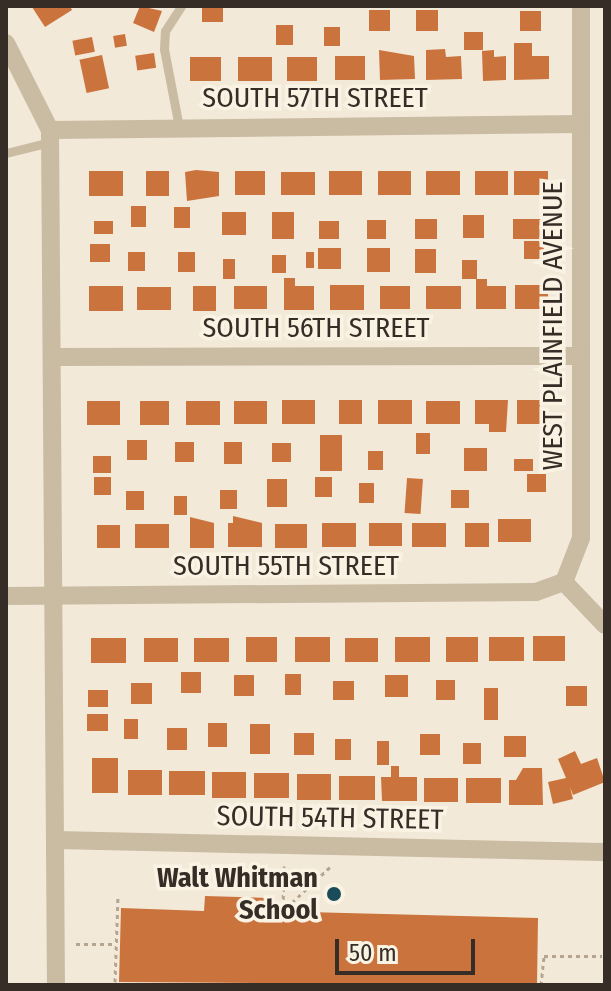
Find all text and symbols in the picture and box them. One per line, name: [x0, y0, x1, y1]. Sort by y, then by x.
street label: SOUTH 57TH STREET: [202, 81, 428, 115]
street label: WEST PLAINFIELD AVENUE: [536, 181, 570, 471]
street label: SOUTH 56TH STREET: [202, 311, 430, 345]
street label: SOUTH 55TH STREET: [173, 549, 399, 583]
street label: SOUTH 54TH STREET: [216, 799, 444, 837]
place label: Walt Whitman School: [157, 861, 318, 927]
marker: Walt Whitman School: [325, 885, 343, 903]
scale bar: [339, 923, 479, 973]
text: 50 m: [349, 939, 397, 967]

